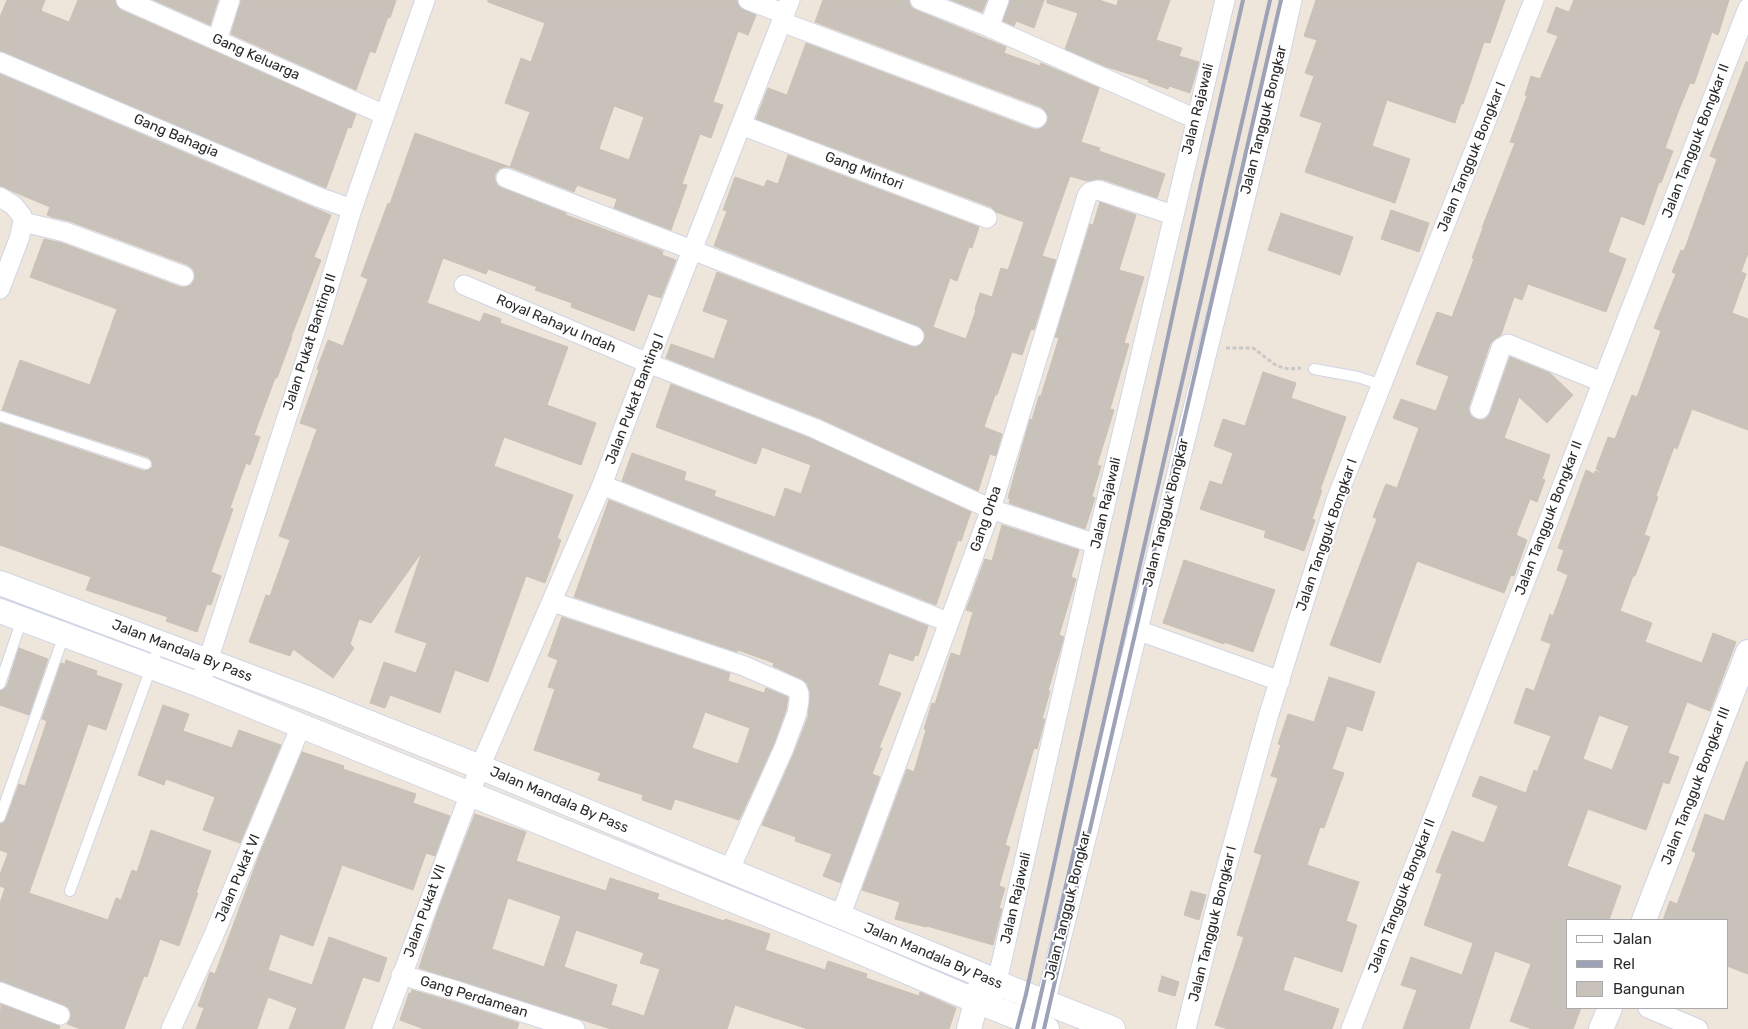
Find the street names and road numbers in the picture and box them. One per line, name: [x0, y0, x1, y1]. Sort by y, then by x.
street label: Gang Keluarga: [210, 30, 302, 84]
street label: Jalan Tangguk Bongkar: [1237, 44, 1291, 196]
street label: Jalan Rajawali: [1179, 62, 1217, 156]
street label: Jalan Tangguk Bongkar II: [1659, 62, 1733, 220]
street label: Jalan Tangguk Bongkar I: [1434, 80, 1510, 234]
street label: Gang Bahagia: [131, 111, 221, 161]
street label: Gang Mintori: [822, 148, 906, 194]
street label: Jalan Pukat Banting II: [280, 271, 340, 413]
street label: Royal Rahayu Indah: [494, 291, 618, 357]
street label: Jalan Pukat Banting I: [602, 331, 668, 467]
street label: Jalan Tangguk Bongkar: [1139, 437, 1193, 589]
street label: Jalan Tangguk Bongkar II: [1512, 439, 1586, 597]
street label: Jalan Rajawali: [1087, 456, 1125, 550]
street label: Jalan Tangguk Bongkar I: [1293, 457, 1361, 613]
street label: Gang Orba: [967, 484, 1005, 554]
street label: Jalan Mandala By Pass: [109, 616, 255, 686]
street label: Jalan Tangguk Bongkar III: [1658, 705, 1734, 867]
street label: Jalan Mandala By Pass: [487, 763, 631, 837]
street label: Jalan Tangguk Bongkar II: [1365, 817, 1439, 975]
street label: Jalan Tangguk Bongkar: [1041, 830, 1095, 982]
street label: Jalan Pukat VI: [212, 832, 264, 924]
street label: Jalan Tangguk Bongkar I: [1185, 844, 1241, 1004]
street label: Jalan Rajawali: [997, 851, 1035, 945]
street label: Jalan Pukat VII: [400, 862, 450, 960]
street label: Jalan Mandala By Pass: [861, 919, 1005, 993]
street label: Gang Perdamean: [418, 973, 530, 1021]

